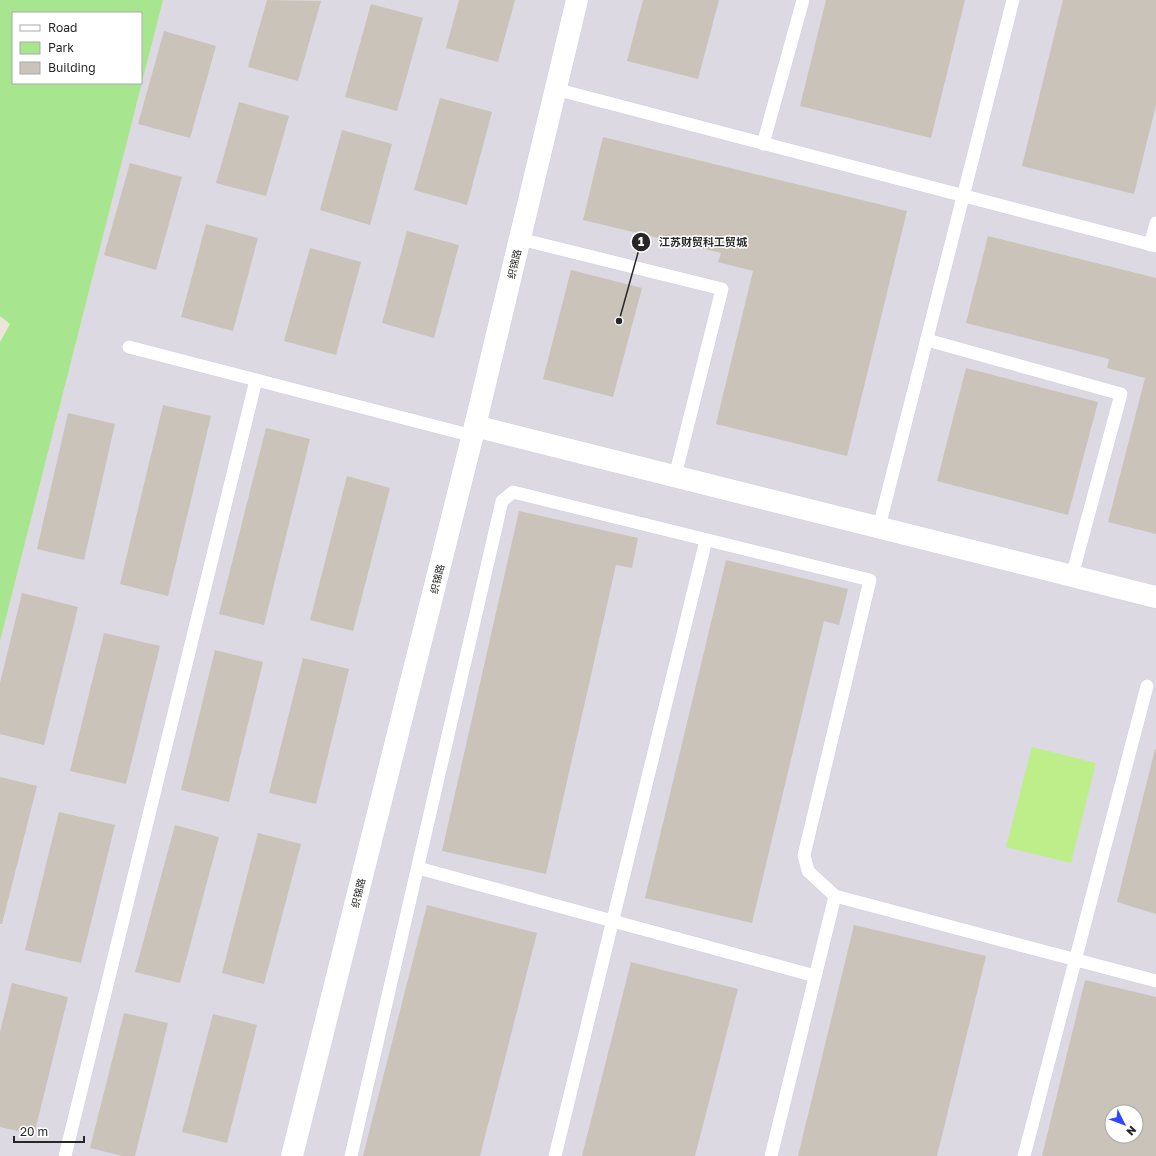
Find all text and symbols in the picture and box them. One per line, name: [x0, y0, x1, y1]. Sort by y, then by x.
legend: [12, 12, 142, 84]
text: Road: [48, 20, 77, 35]
text: Park: [48, 40, 74, 55]
text: Building: [48, 60, 96, 75]
callout: 江苏财贸科工贸城: [631, 230, 755, 253]
text: 1: [638, 234, 644, 249]
text: 江苏财贸科工贸城: [659, 235, 748, 248]
street label: 织锦路: [505, 248, 523, 280]
street label: 织锦路: [428, 563, 446, 595]
street label: 织锦路: [349, 877, 367, 909]
north arrow: [1104, 1104, 1144, 1144]
scale bar: [14, 1118, 84, 1144]
text: 20 m: [20, 1124, 48, 1139]
text: N: [1124, 1124, 1139, 1138]

